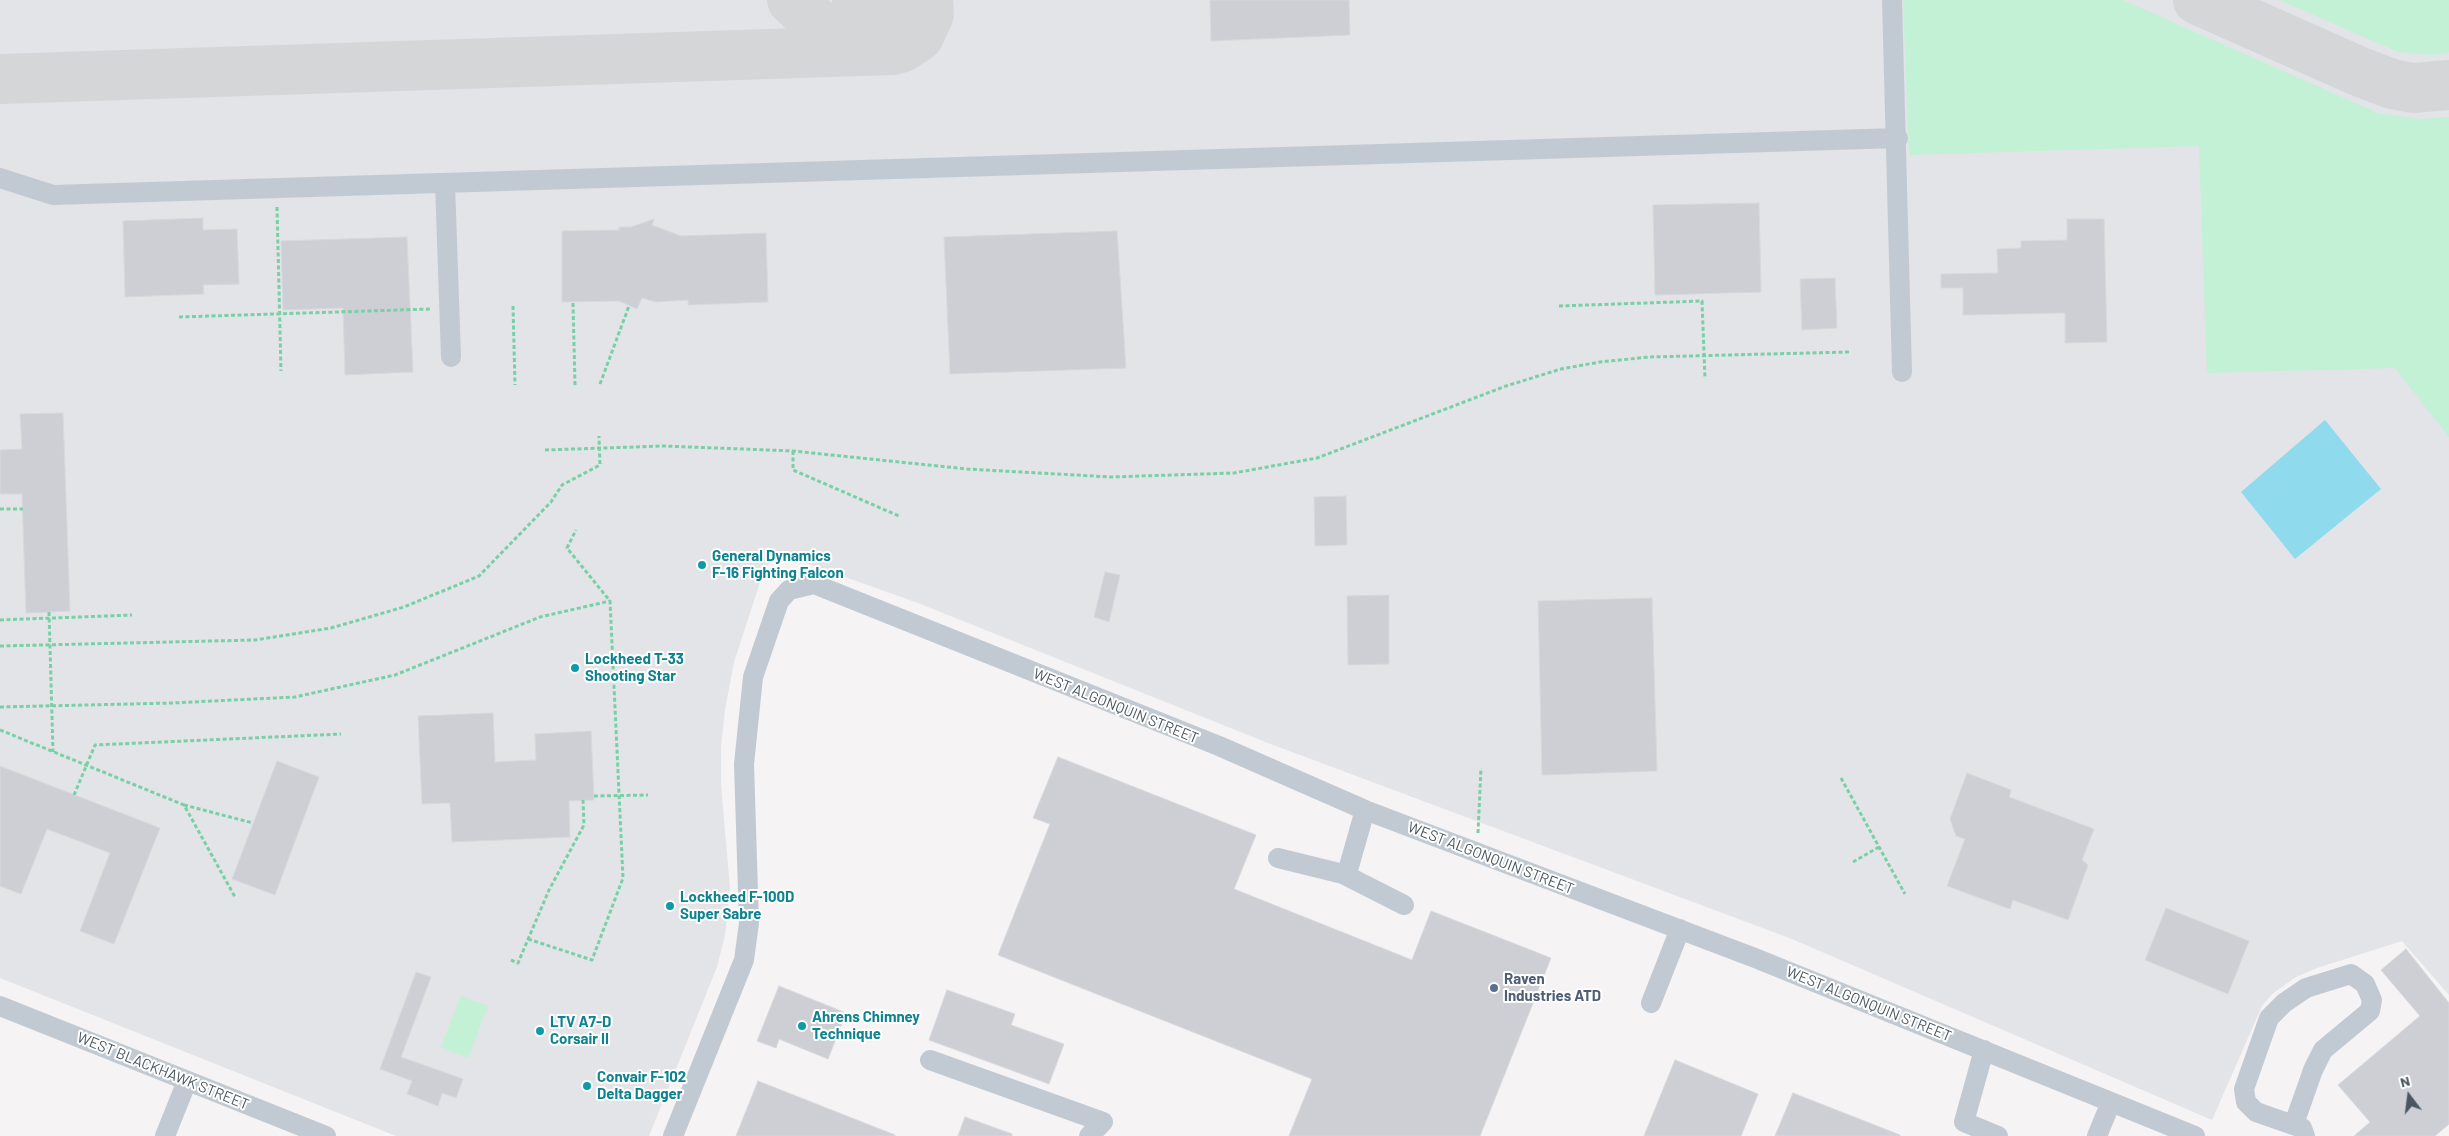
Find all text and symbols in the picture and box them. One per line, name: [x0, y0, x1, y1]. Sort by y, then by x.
place label: General Dynamics F-16 Fighting Falcon: [712, 547, 844, 582]
marker: General Dynamics F-16 Fighting Falcon: [696, 559, 708, 571]
place label: Lockheed T-33 Shooting Star: [585, 650, 684, 685]
marker: Lockheed T-33 Shooting Star: [569, 662, 581, 674]
street label: WEST ALGONQUIN STREET: [1031, 665, 1201, 747]
street label: WEST ALGONQUIN STREET: [1405, 818, 1577, 898]
place label: Lockheed F-100D Super Sabre: [680, 888, 794, 923]
marker: Lockheed F-100D Super Sabre: [664, 900, 676, 912]
street label: WEST ALGONQUIN STREET: [1784, 963, 1954, 1045]
place label: Raven Industries ATD: [1504, 970, 1601, 1005]
marker: Raven Industries ATD: [1488, 982, 1500, 994]
place label: Ahrens Chimney Technique: [812, 1008, 920, 1043]
place label: LTV A7-D Corsair II: [550, 1013, 611, 1048]
marker: Ahrens Chimney Technique: [796, 1020, 808, 1032]
marker: LTV A7-D Corsair II: [534, 1025, 546, 1037]
street label: WEST BLACKHAWK STREET: [74, 1028, 252, 1114]
place label: Convair F-102 Delta Dagger: [597, 1068, 686, 1103]
north arrow: [2384, 1071, 2434, 1121]
text: N: [2398, 1072, 2412, 1090]
marker: Convair F-102 Delta Dagger: [581, 1080, 593, 1092]

